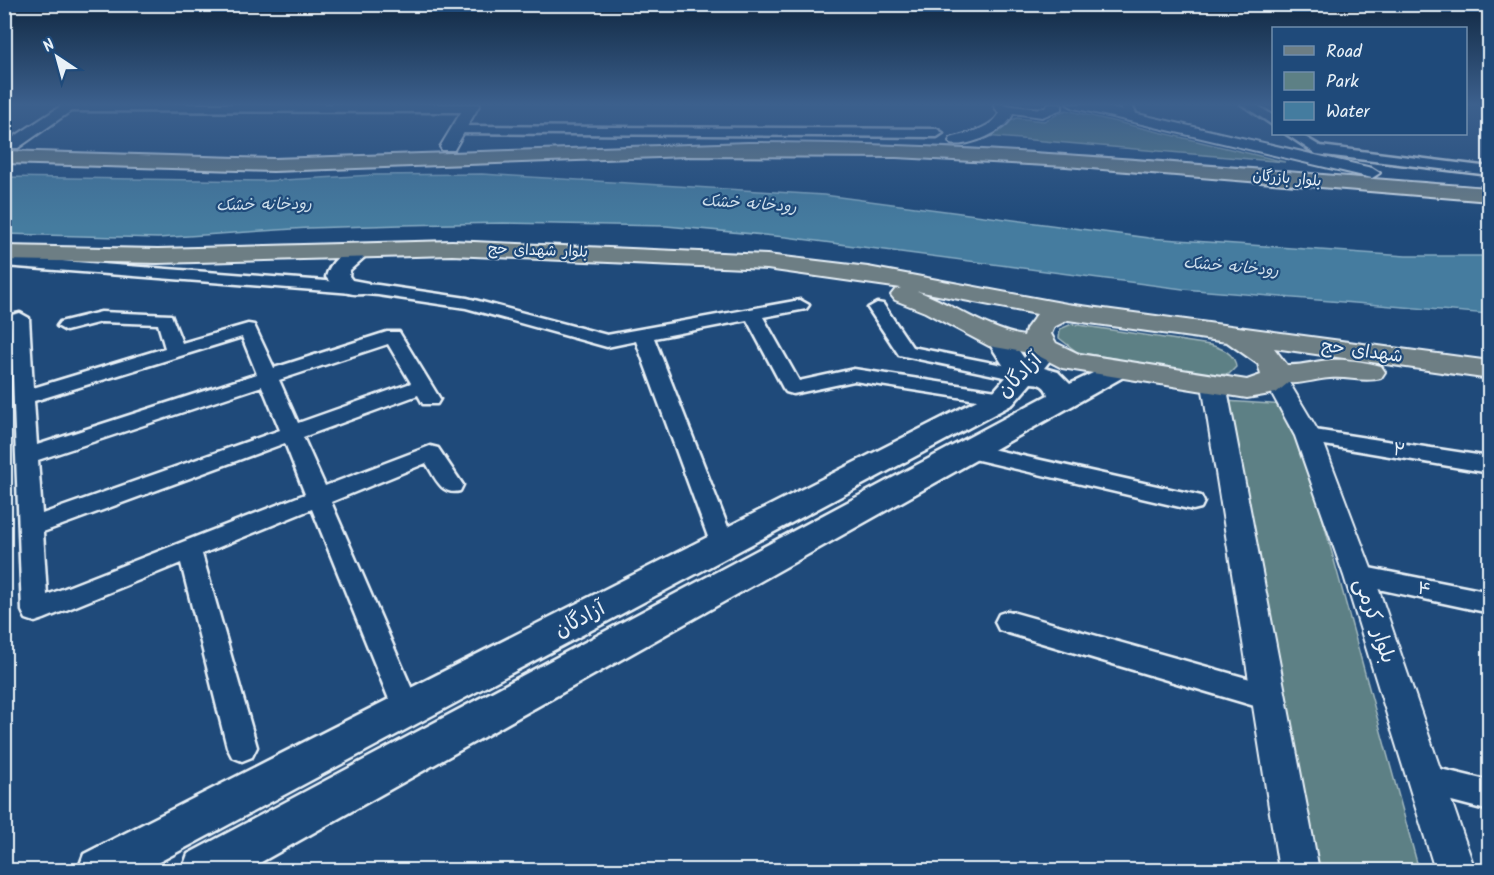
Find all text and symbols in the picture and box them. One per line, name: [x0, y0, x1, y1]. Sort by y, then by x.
north arrow: [27, 27, 87, 87]
legend: [1272, 27, 1467, 135]
text: N: [38, 33, 61, 59]
text: Road: [1326, 38, 1363, 67]
text: Park: [1326, 68, 1359, 97]
text: Water: [1326, 98, 1371, 127]
street label: بلوار بازرگان: [1251, 164, 1323, 194]
water label: رودخانه خشک: [700, 188, 798, 220]
water label: رودخانه خشک: [216, 192, 312, 218]
street label: بلوار شهدای حج: [488, 237, 588, 265]
water label: رودخانه خشک: [1182, 250, 1280, 284]
street label: شهدای حج: [1319, 332, 1405, 372]
street label: آزادگان: [989, 345, 1051, 407]
street label: ۲: [1391, 436, 1407, 466]
street label: بلوار کرمی: [1344, 574, 1404, 668]
street label: ۴: [1414, 574, 1434, 606]
street label: آزادگان: [549, 592, 612, 647]

